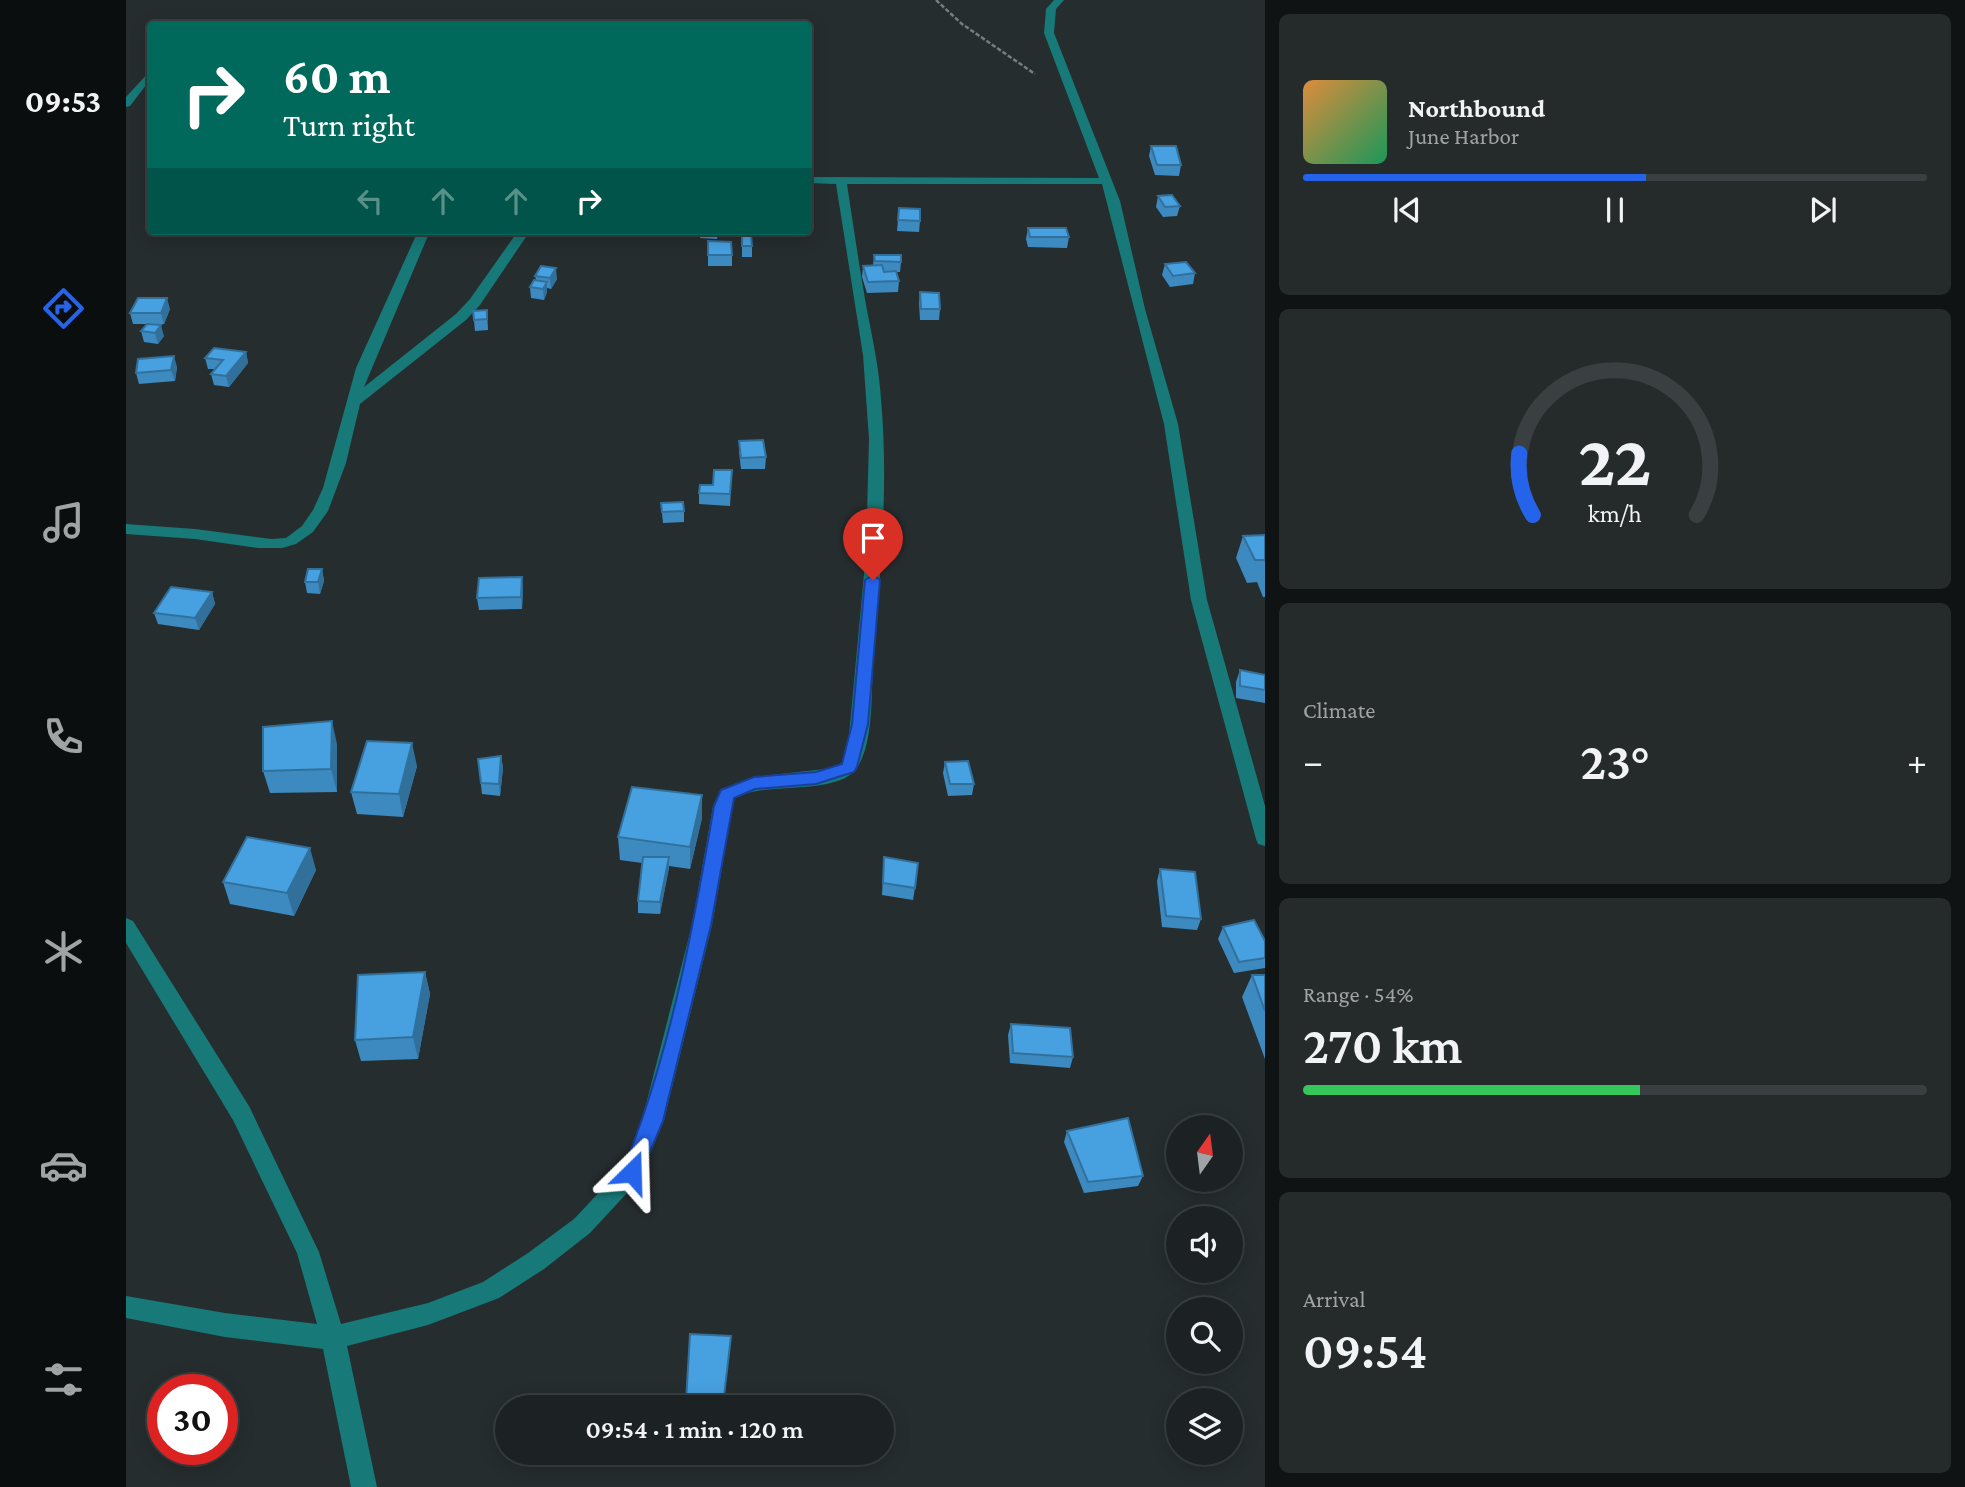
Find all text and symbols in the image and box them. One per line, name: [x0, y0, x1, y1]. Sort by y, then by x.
icon: right: [168, 49, 259, 140]
text: 60 m: [283, 49, 390, 104]
text: 09:53: [25, 83, 101, 119]
text: Northbound: [1408, 94, 1545, 123]
text: Turn right: [283, 107, 415, 143]
text: June Harbor: [1408, 123, 1519, 149]
icon: left: [351, 182, 389, 220]
icon: ahead: [424, 182, 462, 220]
icon: ahead: [497, 182, 535, 220]
icon: right: [570, 182, 608, 220]
icon: previous: [1388, 191, 1426, 229]
icon: pause: [1596, 191, 1634, 229]
icon: next: [1804, 191, 1842, 229]
icon: directions: [39, 284, 88, 333]
text: 22: [1578, 420, 1652, 501]
icon: music: [39, 498, 88, 547]
text: km/h: [1588, 500, 1642, 527]
pin: [843, 508, 903, 580]
icon: arrive: [854, 519, 892, 557]
text: Climate: [1303, 697, 1375, 723]
icon: phone: [39, 712, 88, 761]
text: 23°: [1580, 732, 1650, 790]
text: −: [1303, 740, 1323, 782]
text: +: [1907, 740, 1927, 782]
icon: climate: [39, 927, 88, 976]
text: Range · 54%: [1303, 981, 1413, 1007]
text: 270 km: [1303, 1016, 1463, 1074]
north arrow: [1166, 1115, 1242, 1192]
map controls: [1166, 1115, 1243, 1465]
position arrow: [595, 1135, 669, 1209]
icon: car: [39, 1141, 88, 1190]
button: sound: [1166, 1206, 1243, 1283]
text: Arrival: [1303, 1286, 1366, 1312]
button: search: [1166, 1297, 1243, 1374]
text: 09:54: [1303, 1321, 1427, 1379]
icon: filters: [39, 1355, 88, 1404]
speed limit sign: 30: [147, 1374, 238, 1465]
button: layers: [1166, 1388, 1243, 1465]
text: 09:54 · 1 min · 120 m: [585, 1415, 804, 1444]

